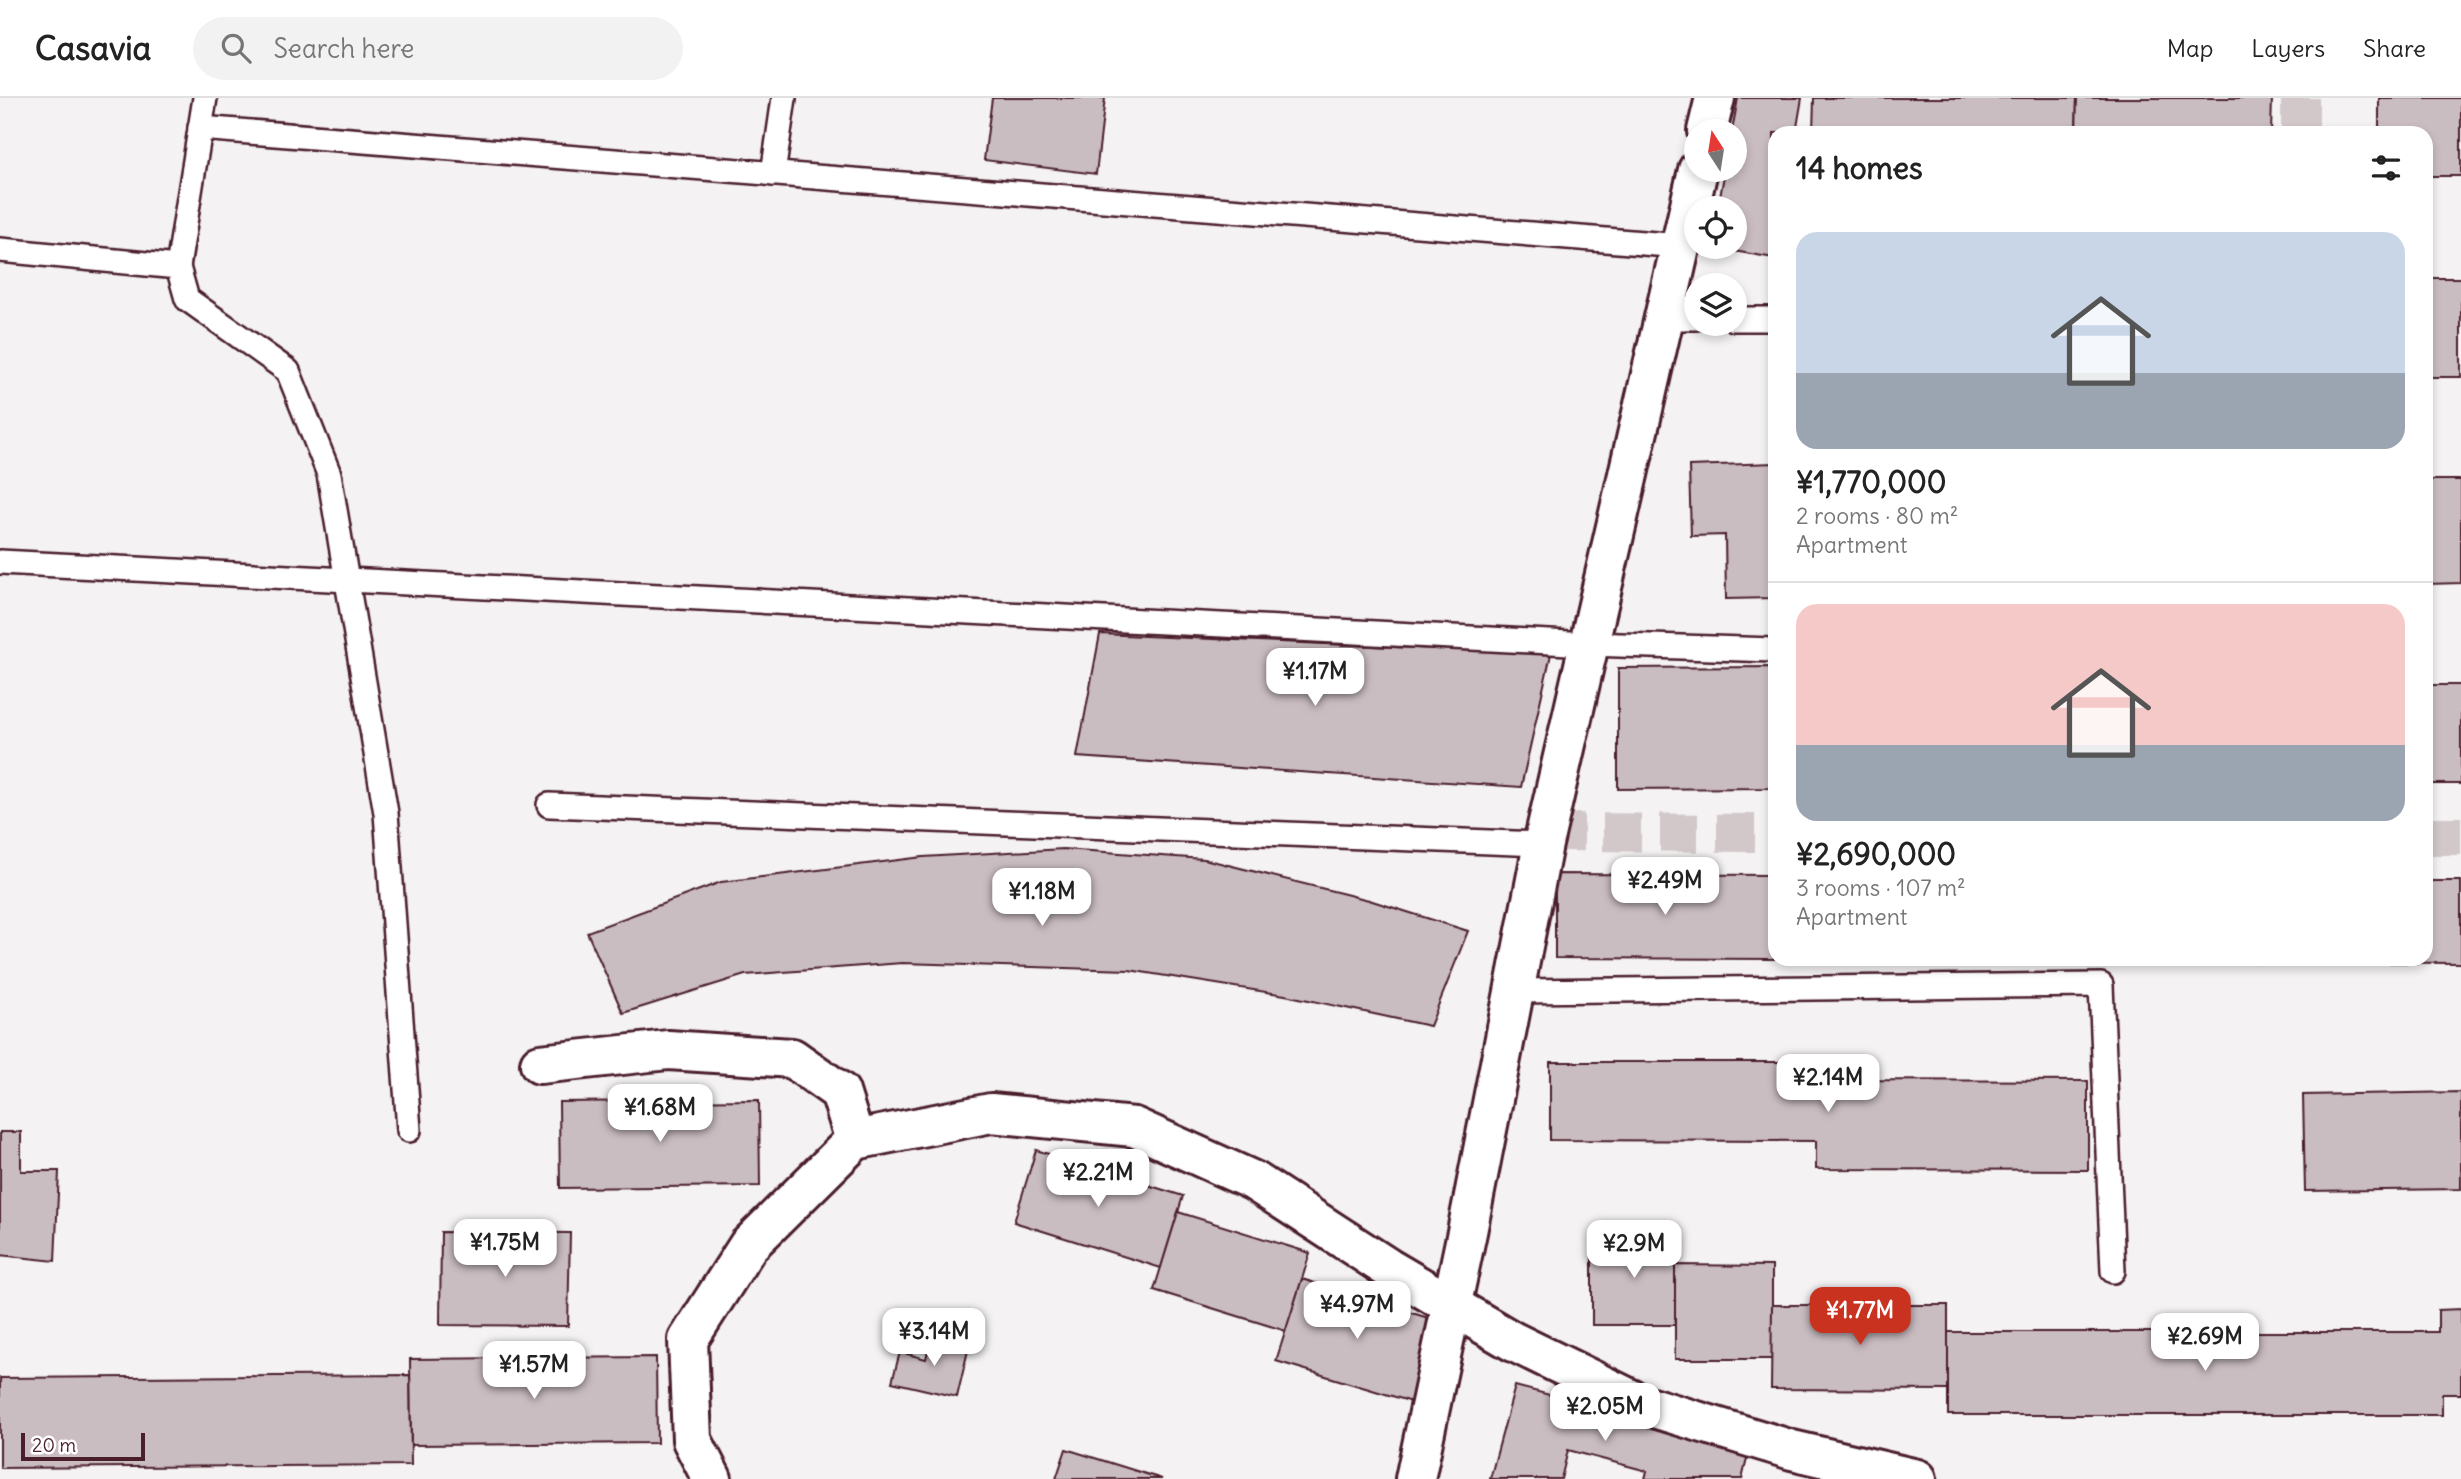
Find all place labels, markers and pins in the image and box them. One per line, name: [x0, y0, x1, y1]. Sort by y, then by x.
pin: ¥1.17M: [1258, 648, 1372, 708]
pin: ¥2.49M: [1608, 858, 1722, 917]
pin: ¥1.18M: [985, 868, 1099, 928]
pin: ¥2.14M: [1771, 1054, 1885, 1114]
pin: ¥1.68M: [603, 1084, 717, 1144]
pin: ¥2.21M: [1041, 1150, 1155, 1209]
pin: ¥1.75M: [448, 1220, 562, 1279]
pin: ¥2.9M: [1585, 1220, 1683, 1280]
pin: ¥4.97M: [1300, 1282, 1414, 1341]
pin: ¥1.77M: [1803, 1288, 1917, 1347]
pin: ¥3.14M: [877, 1308, 991, 1368]
pin: ¥2.69M: [2148, 1314, 2262, 1373]
pin: ¥1.57M: [477, 1342, 591, 1401]
pin: ¥2.05M: [1548, 1384, 1662, 1443]

